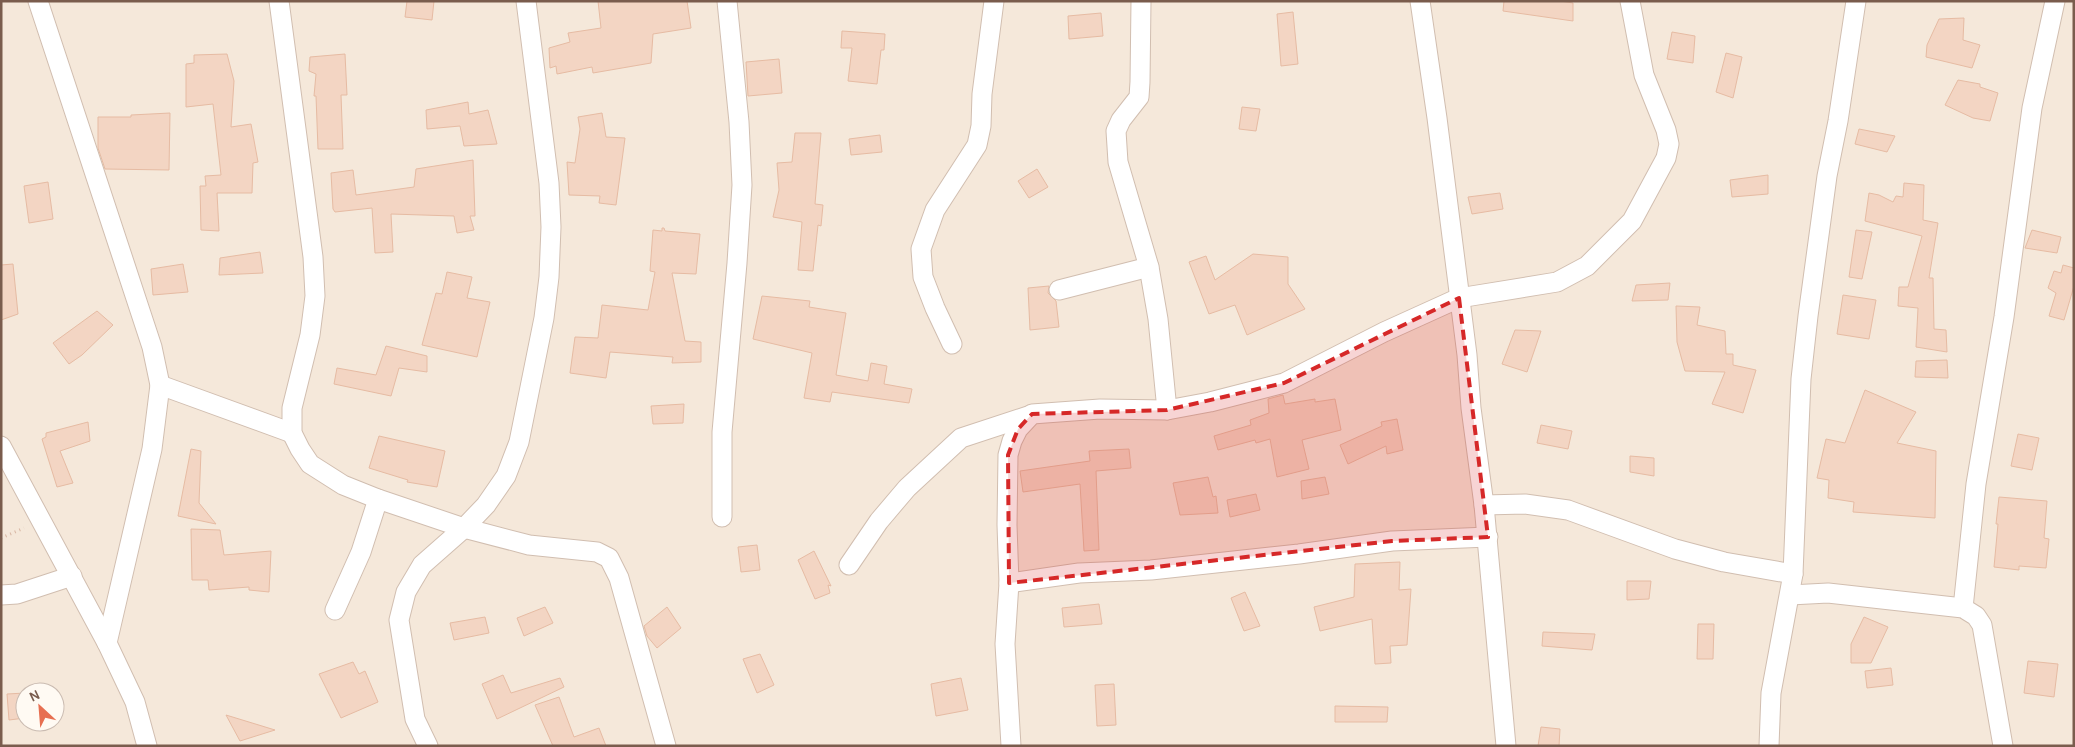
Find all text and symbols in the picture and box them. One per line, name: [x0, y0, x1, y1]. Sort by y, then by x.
north arrow: [15, 682, 65, 732]
text: N: [26, 686, 43, 706]

